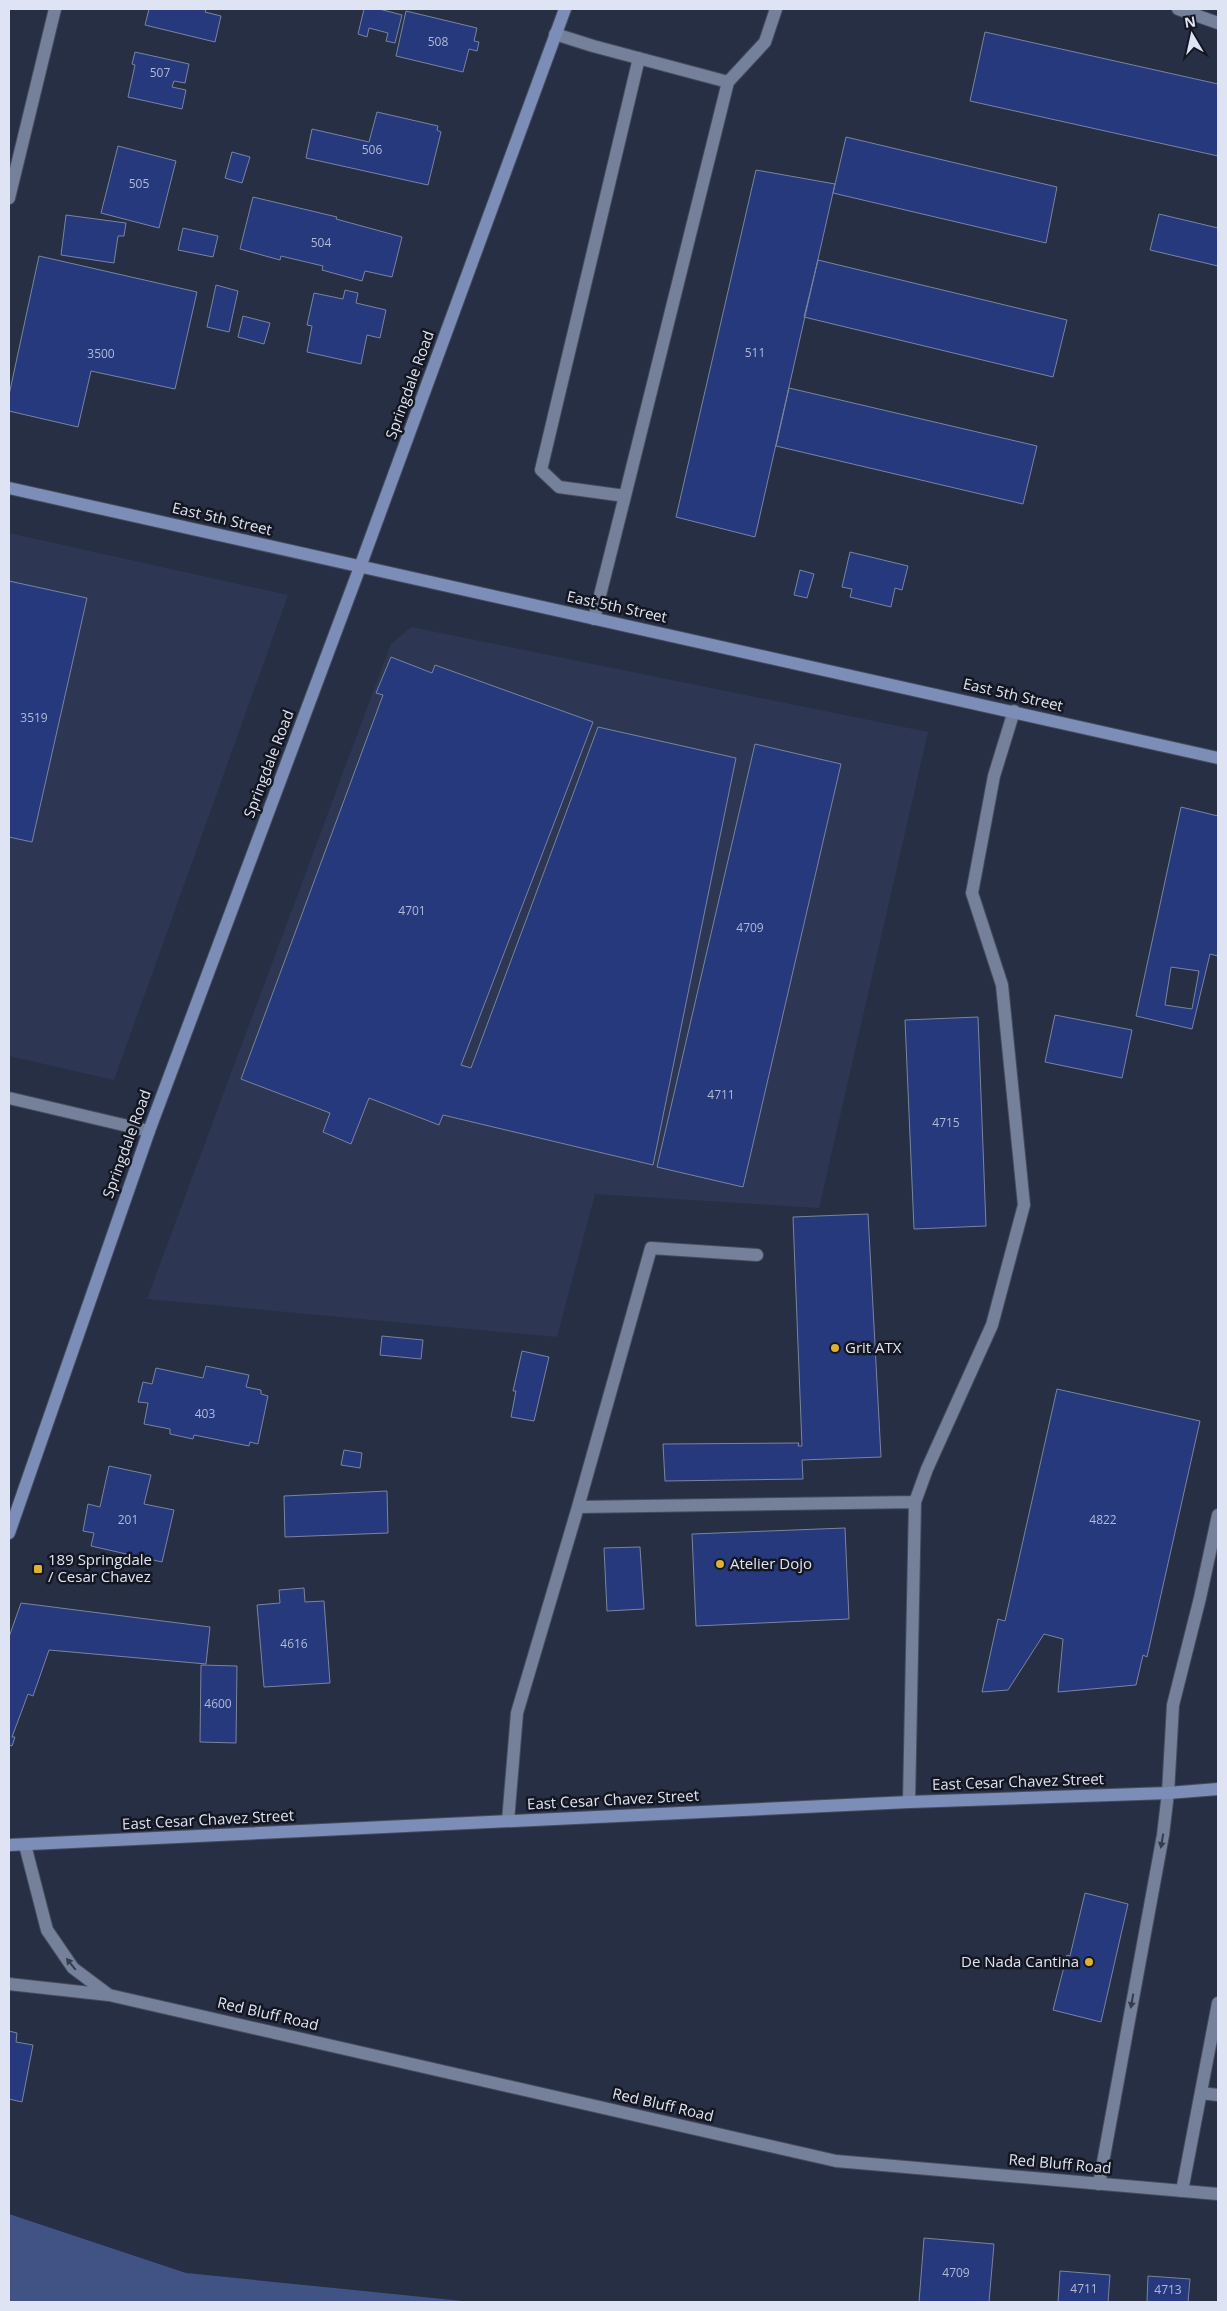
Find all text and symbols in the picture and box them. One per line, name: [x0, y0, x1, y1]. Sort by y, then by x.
north arrow: [1167, 10, 1217, 60]
text: N: [1183, 11, 1197, 32]
house number: 508: [428, 33, 448, 50]
house number: 507: [150, 64, 170, 81]
house number: 506: [362, 141, 382, 158]
house number: 505: [129, 175, 149, 192]
house number: 504: [311, 234, 331, 251]
street label: Springdale Road: [380, 328, 438, 442]
house number: 511: [745, 344, 765, 361]
house number: 3500: [87, 345, 115, 362]
street label: East 5th Street: [170, 497, 274, 539]
street label: East 5th Street: [565, 586, 669, 626]
street label: East 5th Street: [961, 673, 1065, 715]
street label: Springdale Road: [238, 707, 298, 820]
house number: 3519: [20, 709, 48, 726]
house number: 4701: [398, 902, 426, 919]
house number: 4709: [736, 919, 764, 936]
house number: 4711: [707, 1086, 735, 1103]
street label: Springdale Road: [97, 1087, 155, 1201]
house number: 4715: [932, 1114, 960, 1131]
place label: Grit ATX: [845, 1337, 902, 1357]
marker: Grit ATX: [829, 1342, 841, 1354]
house number: 403: [195, 1405, 215, 1422]
house number: 201: [118, 1511, 138, 1528]
house number: 4822: [1089, 1511, 1117, 1528]
place label: 189 Springdale / Cesar Chavez: [48, 1549, 152, 1586]
place label: Atelier Dojo: [730, 1553, 812, 1573]
marker: Atelier Dojo: [714, 1558, 726, 1570]
marker: 189 Springdale / Cesar Chavez: [32, 1563, 44, 1575]
house number: 4616: [280, 1635, 308, 1652]
house number: 4600: [204, 1695, 232, 1712]
street label: East Cesar Chavez Street: [932, 1768, 1104, 1794]
street label: East Cesar Chavez Street: [526, 1785, 699, 1813]
street label: East Cesar Chavez Street: [121, 1805, 294, 1833]
one-way arrow: [1157, 1834, 1165, 1850]
place label: De Nada Cantina: [961, 1951, 1079, 1971]
marker: De Nada Cantina: [1083, 1956, 1095, 1968]
one-way arrow: [66, 1958, 77, 1971]
street label: Red Bluff Road: [216, 1992, 321, 2034]
one-way arrow: [1128, 1994, 1136, 2010]
street label: Red Bluff Road: [611, 2083, 716, 2125]
street label: Red Bluff Road: [1008, 2149, 1112, 2177]
house number: 4709: [942, 2264, 970, 2281]
house number: 4711: [1070, 2280, 1098, 2297]
house number: 4713: [1154, 2281, 1182, 2298]

